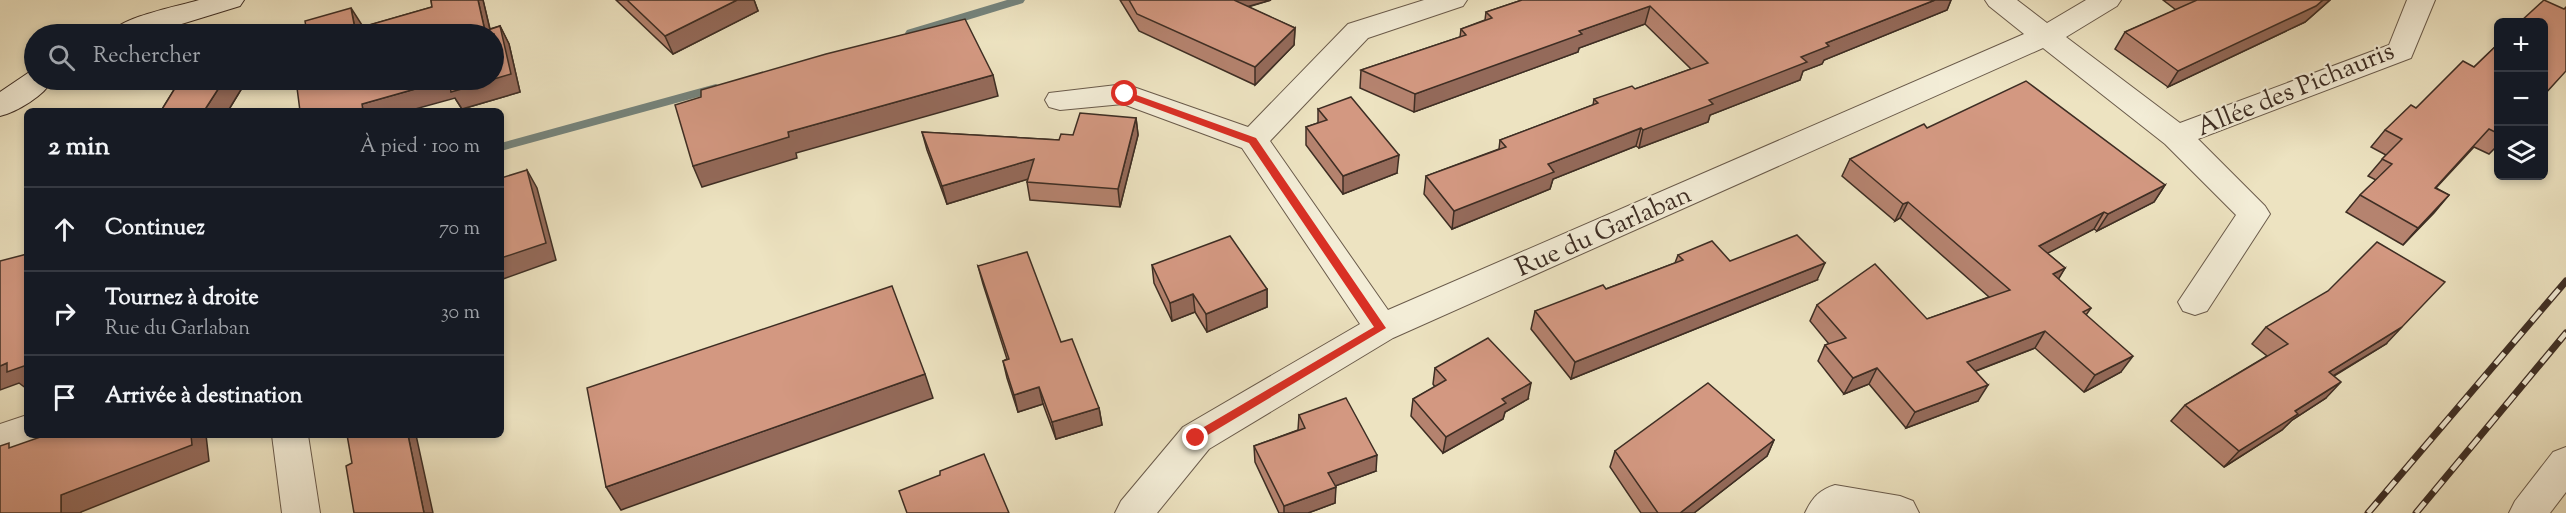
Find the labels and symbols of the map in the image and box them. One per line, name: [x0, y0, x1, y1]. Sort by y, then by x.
street label: Allée des Pichauris: [2192, 34, 2400, 147]
route start: [1111, 80, 1137, 106]
street label: Rue du Garlaban: [1510, 177, 1698, 288]
route end: [1182, 424, 1208, 450]

